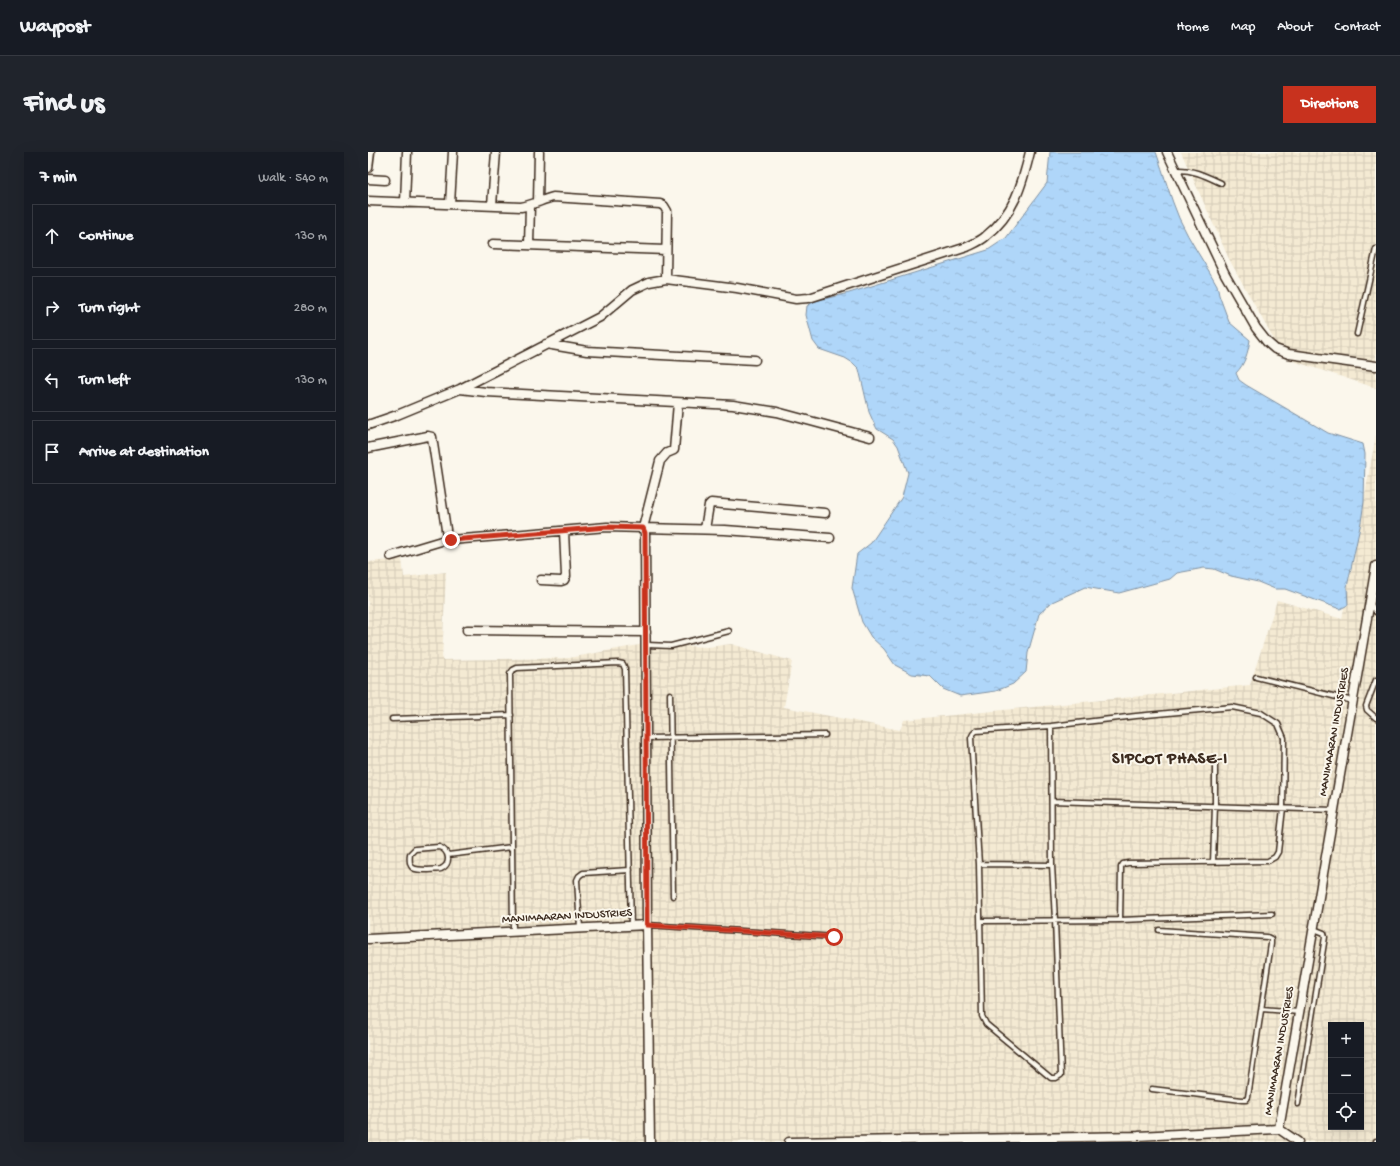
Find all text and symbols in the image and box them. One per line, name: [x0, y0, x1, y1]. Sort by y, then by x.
text: Waypost: [20, 16, 90, 39]
text: Home: [1177, 19, 1209, 36]
text: Map: [1231, 19, 1255, 36]
text: About: [1277, 19, 1313, 36]
text: Contact: [1335, 19, 1380, 36]
button: Directions: [1283, 86, 1376, 123]
text: Find us: [24, 88, 104, 121]
text: 7 min: [40, 168, 77, 188]
text: Walk · 540 m: [258, 171, 328, 186]
icon: ahead: [41, 225, 63, 247]
text: Continue: [79, 227, 133, 245]
text: 130 m: [295, 229, 327, 244]
icon: right: [41, 297, 63, 319]
text: Turn right: [79, 299, 139, 317]
text: 280 m: [294, 301, 327, 316]
icon: left: [41, 369, 63, 391]
text: Turn left: [79, 371, 130, 389]
text: 130 m: [295, 373, 327, 388]
icon: arrive: [41, 441, 63, 463]
text: Arrive at destination: [79, 443, 209, 461]
route end: [442, 531, 460, 549]
street label: MANIMAARAN INDUSTRIES: [1317, 666, 1353, 797]
district label: SIPCOT PHASE-I: [1112, 751, 1228, 770]
street label: MANIMAARAN INDUSTRIES: [501, 907, 633, 927]
route start: [825, 928, 843, 946]
street label: MANIMAARAN INDUSTRIES: [1262, 985, 1298, 1116]
map controls: [1328, 1022, 1364, 1130]
button: +: [1328, 1022, 1364, 1058]
button: −: [1328, 1058, 1364, 1094]
button: locate: [1328, 1094, 1364, 1130]

